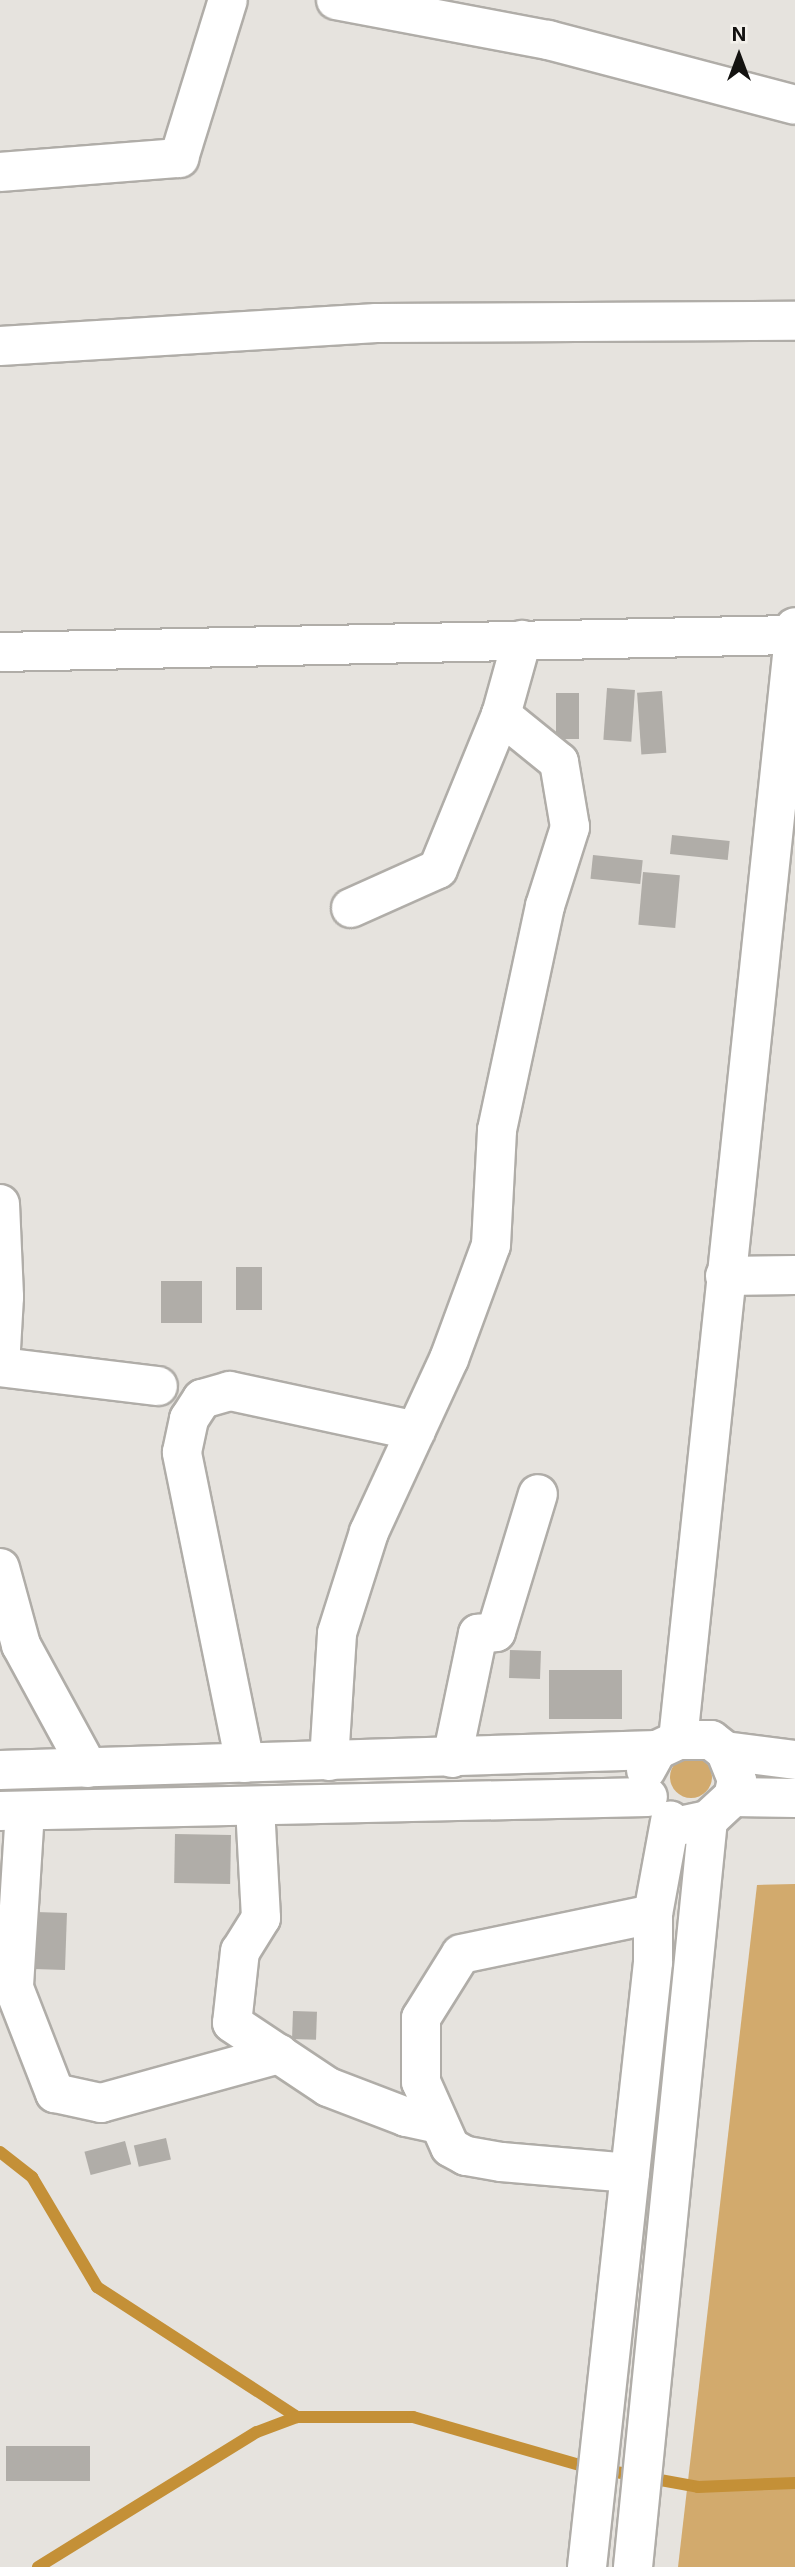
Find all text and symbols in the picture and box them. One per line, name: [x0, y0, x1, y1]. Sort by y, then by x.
north arrow: [704, 21, 774, 91]
text: N: [732, 23, 746, 46]

